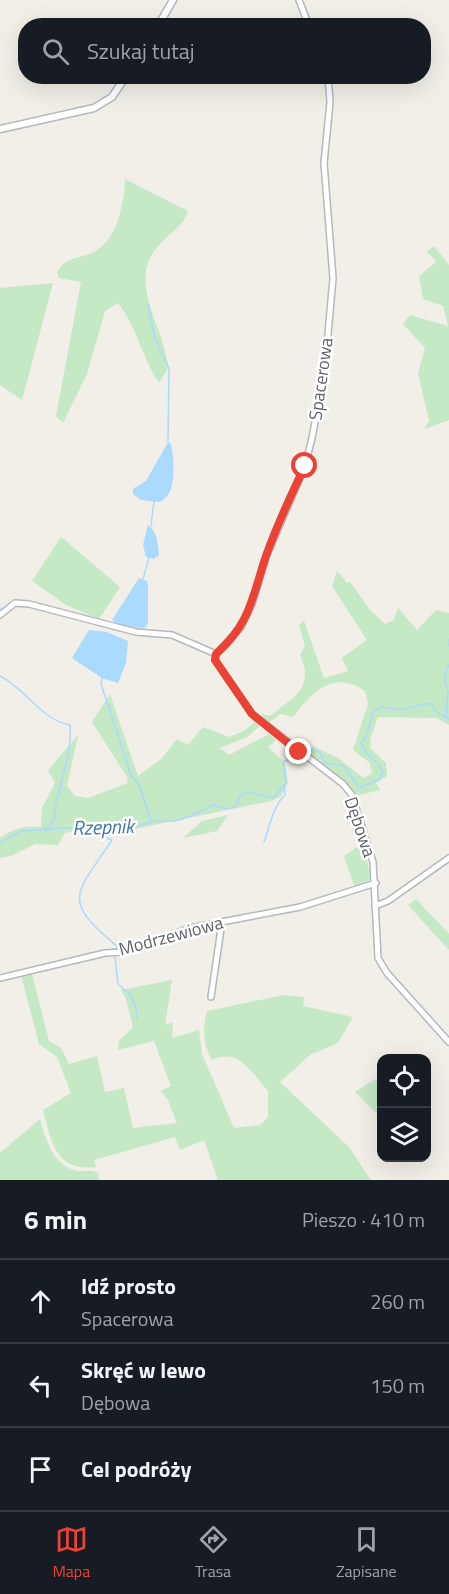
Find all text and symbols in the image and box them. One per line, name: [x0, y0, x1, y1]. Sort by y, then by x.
search box: [18, 18, 431, 84]
text: Szukaj tutaj: [87, 34, 195, 68]
icon: search: [39, 35, 72, 68]
street label: Spacerowa: [301, 336, 340, 422]
route start: [291, 452, 317, 478]
route end: [285, 738, 311, 764]
street label: Dębowa: [338, 793, 383, 861]
water label: Rzepnik: [72, 810, 136, 843]
street label: Modrzewiowa: [116, 909, 226, 962]
map controls: [377, 1054, 431, 1162]
button: locate: [377, 1054, 431, 1108]
button: layers: [377, 1108, 431, 1162]
text: 6 min: [24, 1200, 87, 1239]
text: Pieszo · 410 m: [302, 1204, 425, 1235]
text: Idź prosto: [81, 1269, 176, 1303]
icon: ahead: [24, 1285, 57, 1318]
text: 260 m: [370, 1286, 425, 1317]
text: Spacerowa: [81, 1303, 173, 1334]
text: Skręć w lewo: [81, 1353, 206, 1387]
icon: left: [24, 1369, 57, 1402]
text: 150 m: [370, 1370, 425, 1401]
text: Dębowa: [81, 1387, 150, 1418]
text: Cel podróży: [81, 1452, 191, 1486]
icon: arrive: [24, 1453, 57, 1486]
tab: Mapa: [52, 1523, 90, 1583]
tab: Trasa: [195, 1523, 231, 1583]
tab: Zapisane: [336, 1523, 397, 1583]

